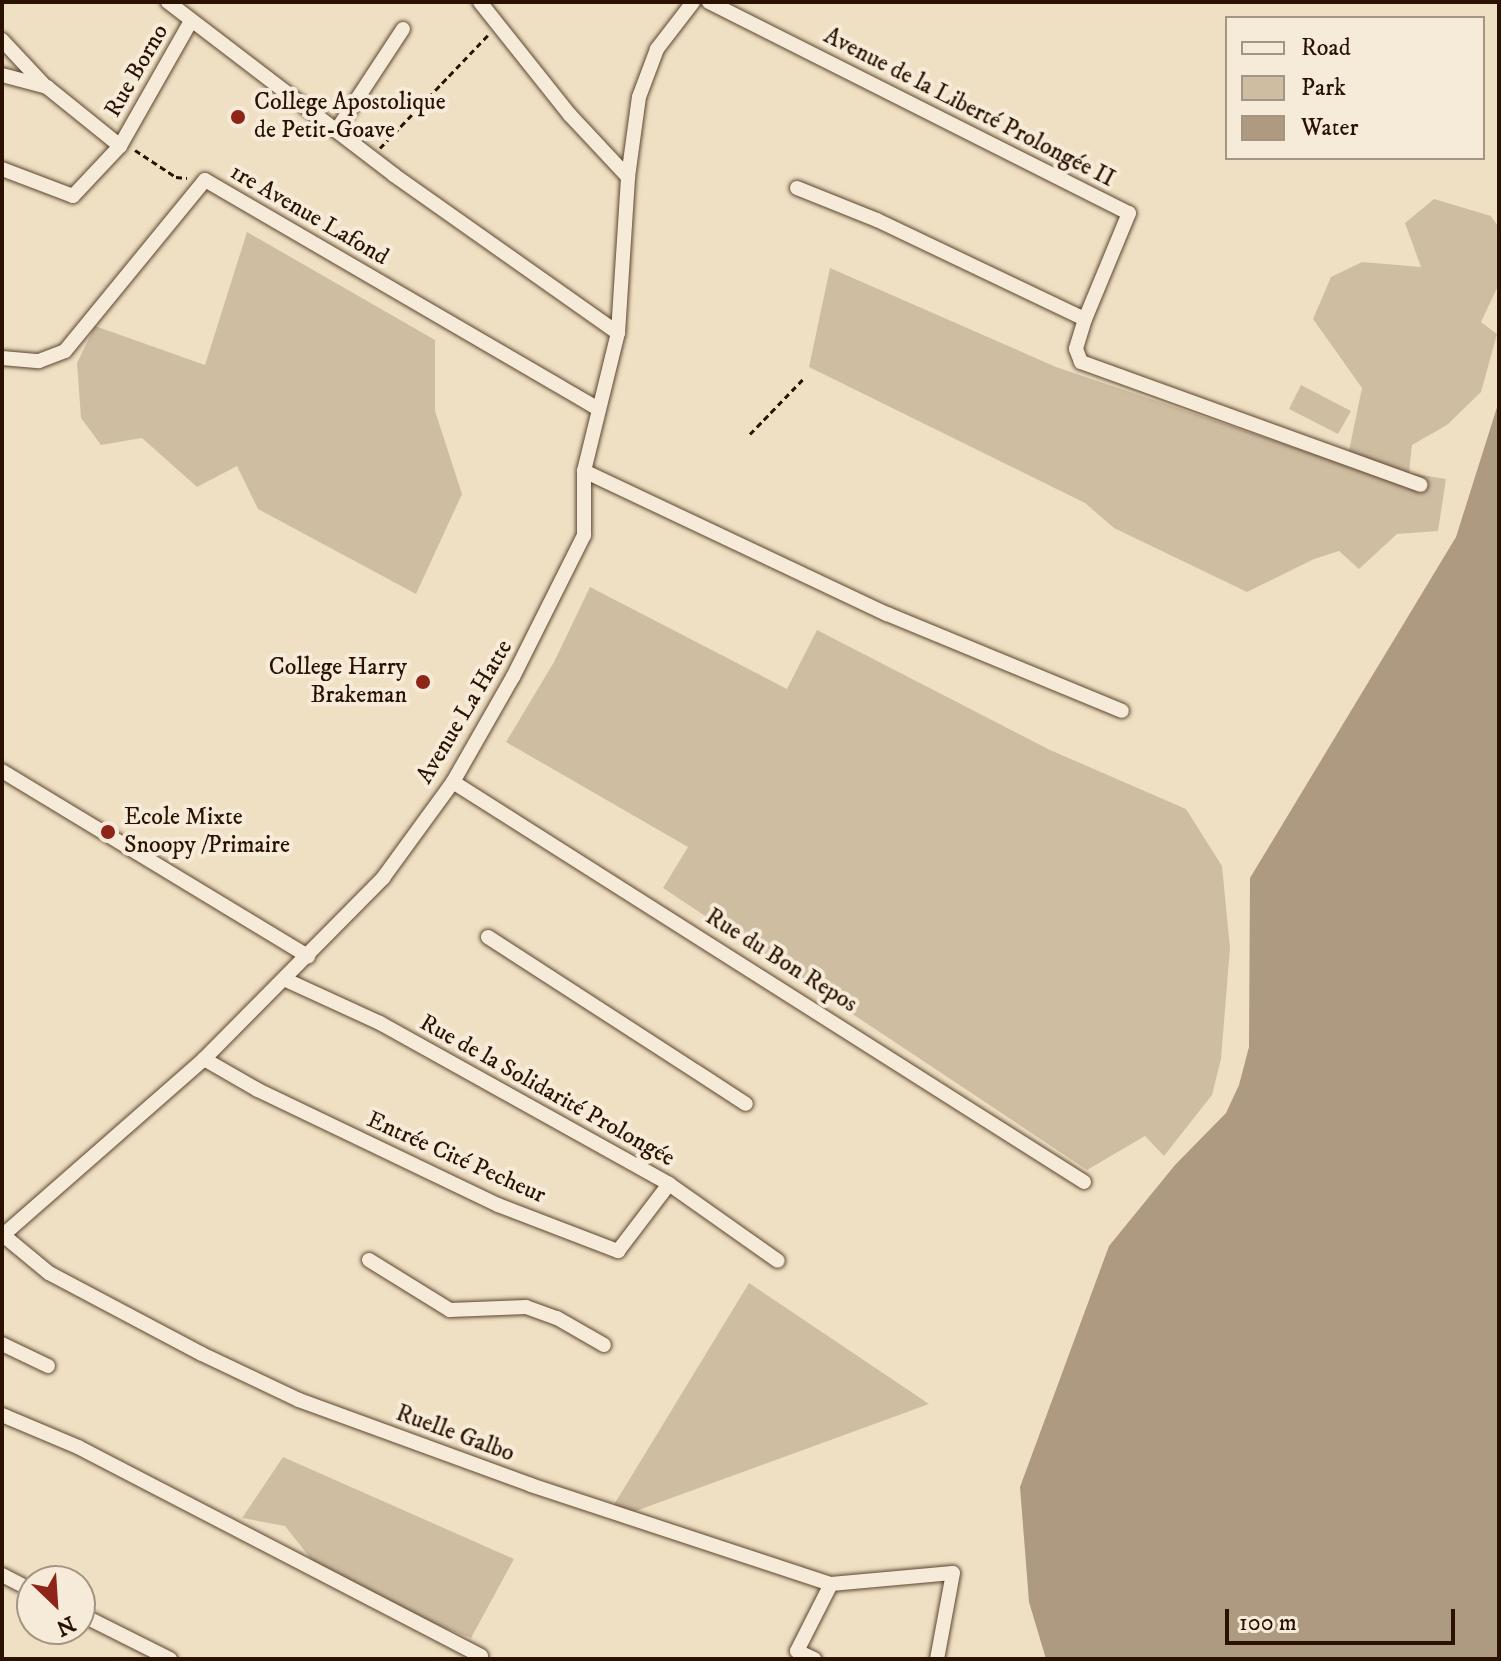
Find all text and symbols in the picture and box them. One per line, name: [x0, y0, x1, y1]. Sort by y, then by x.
legend: [1225, 16, 1485, 160]
street label: Rue Borno: [99, 19, 175, 123]
street label: Avenue de la Liberté Prolongée II: [819, 22, 1119, 194]
text: Road: [1301, 33, 1351, 63]
text: Park: [1301, 73, 1346, 103]
place label: College Apostolique de Petit-Goave: [254, 89, 446, 145]
marker: College Apostolique de Petit-Goave: [229, 108, 247, 126]
text: Water: [1301, 113, 1358, 143]
street label: 1re Avenue Lafond: [225, 158, 393, 272]
street label: Avenue La Hatte: [411, 635, 519, 789]
place label: College Harry Brakeman: [269, 654, 407, 710]
marker: College Harry Brakeman: [414, 673, 432, 691]
place label: Ecole Mixte Snoopy /Primaire: [124, 804, 290, 860]
marker: Ecole Mixte Snoopy /Primaire: [99, 823, 117, 841]
street label: Rue du Bon Repos: [700, 903, 862, 1019]
street label: Rue de la Solidarité Prolongée: [414, 1009, 680, 1173]
street label: Entrée Cité Pecheur: [362, 1106, 550, 1210]
street label: Ruelle Galbo: [392, 1399, 518, 1469]
north arrow: [16, 1565, 96, 1645]
scale bar: [1229, 1593, 1459, 1643]
text: 100 m: [1239, 1608, 1297, 1638]
text: N: [52, 1609, 79, 1641]

